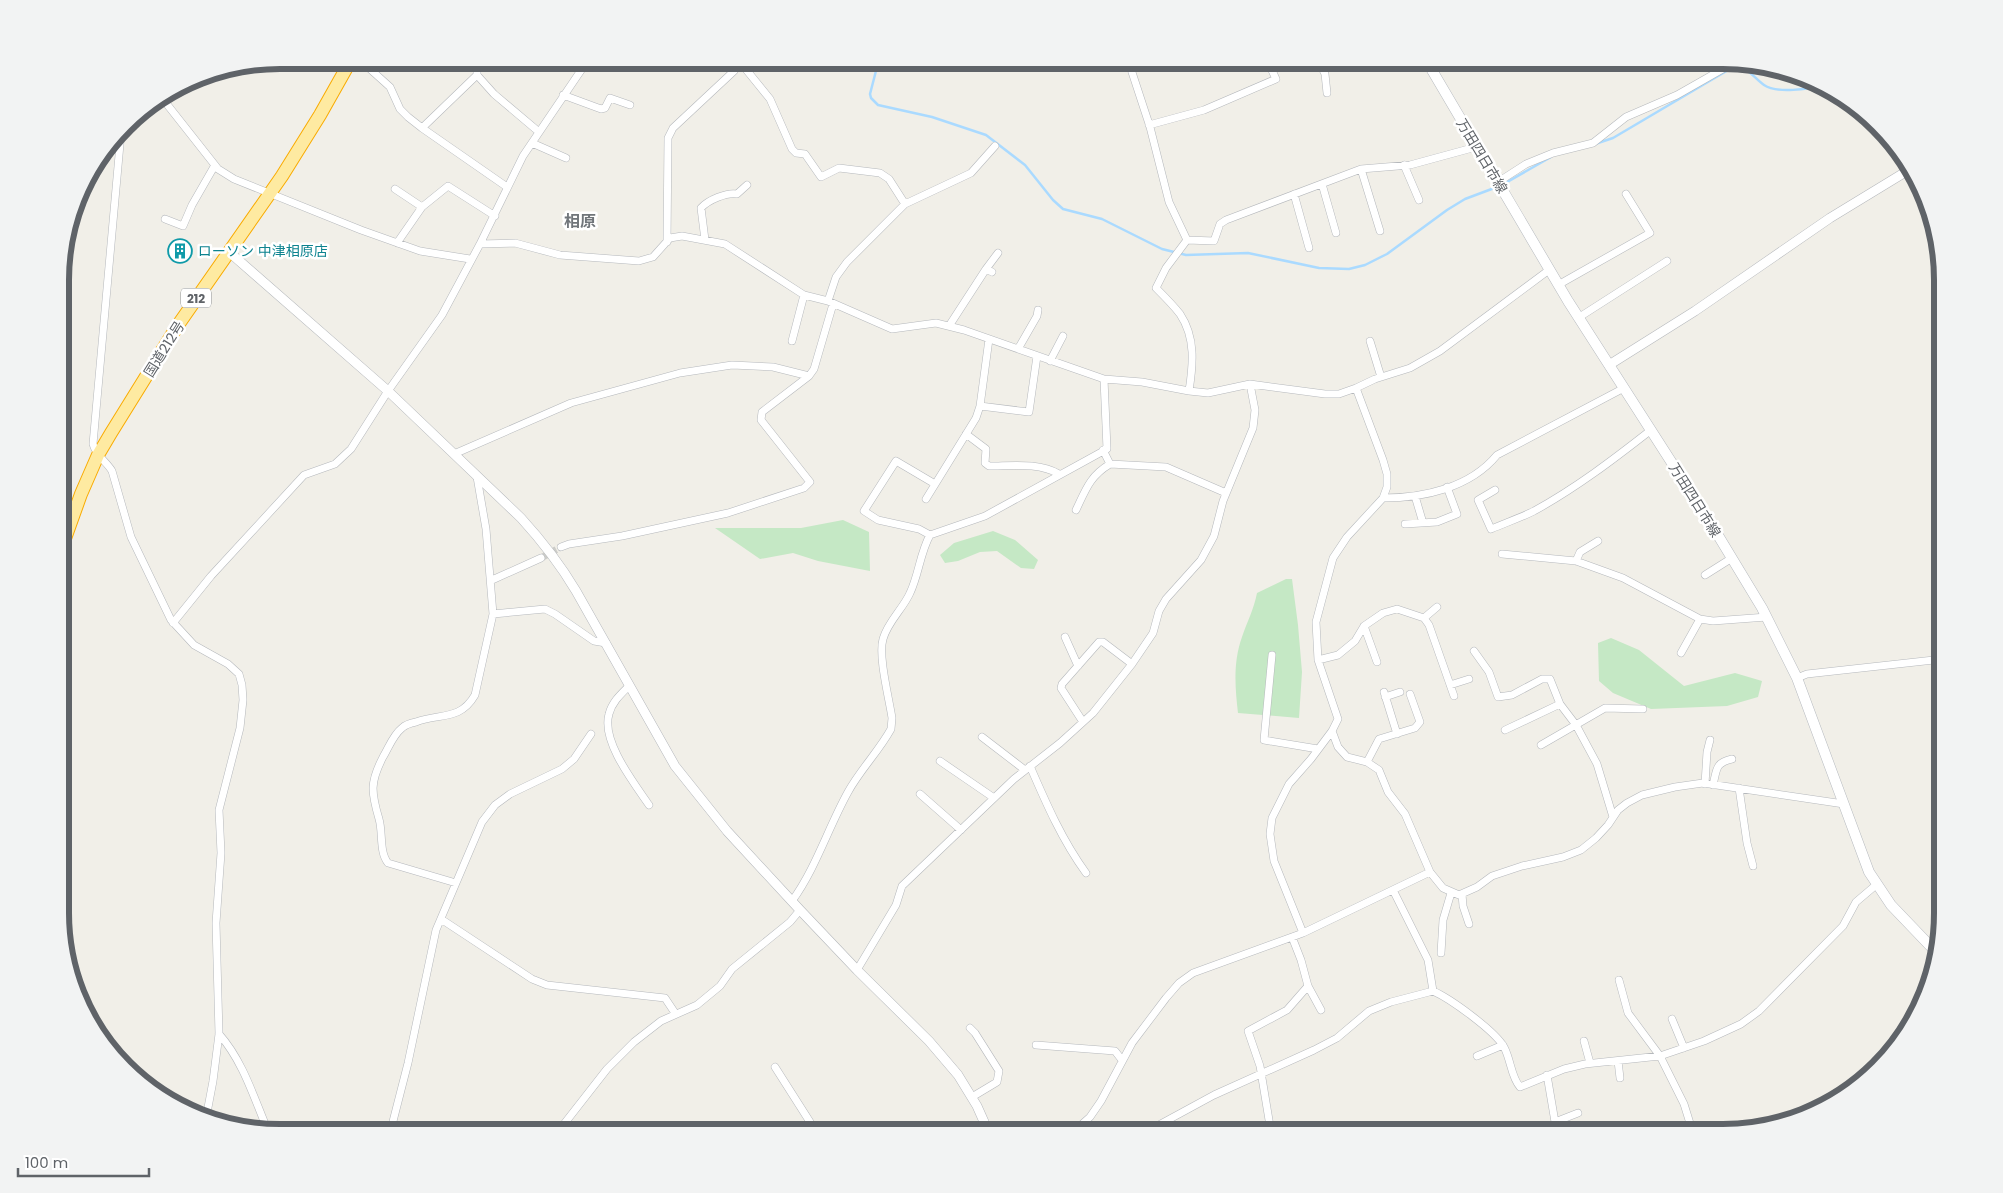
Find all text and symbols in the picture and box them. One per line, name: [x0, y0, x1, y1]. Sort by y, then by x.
street label: 万田四日市線: [1452, 115, 1512, 197]
district label: 相原: [564, 210, 596, 233]
building icon: ローソン 中津相原店: [167, 238, 193, 264]
place label: ローソン 中津相原店: [198, 241, 328, 261]
road number: 212: [181, 288, 211, 308]
street label: 国道212号: [139, 317, 189, 381]
street label: 万田四日市線: [1664, 459, 1726, 541]
scale bar: [18, 1146, 149, 1178]
text: 100 m: [25, 1152, 68, 1173]

